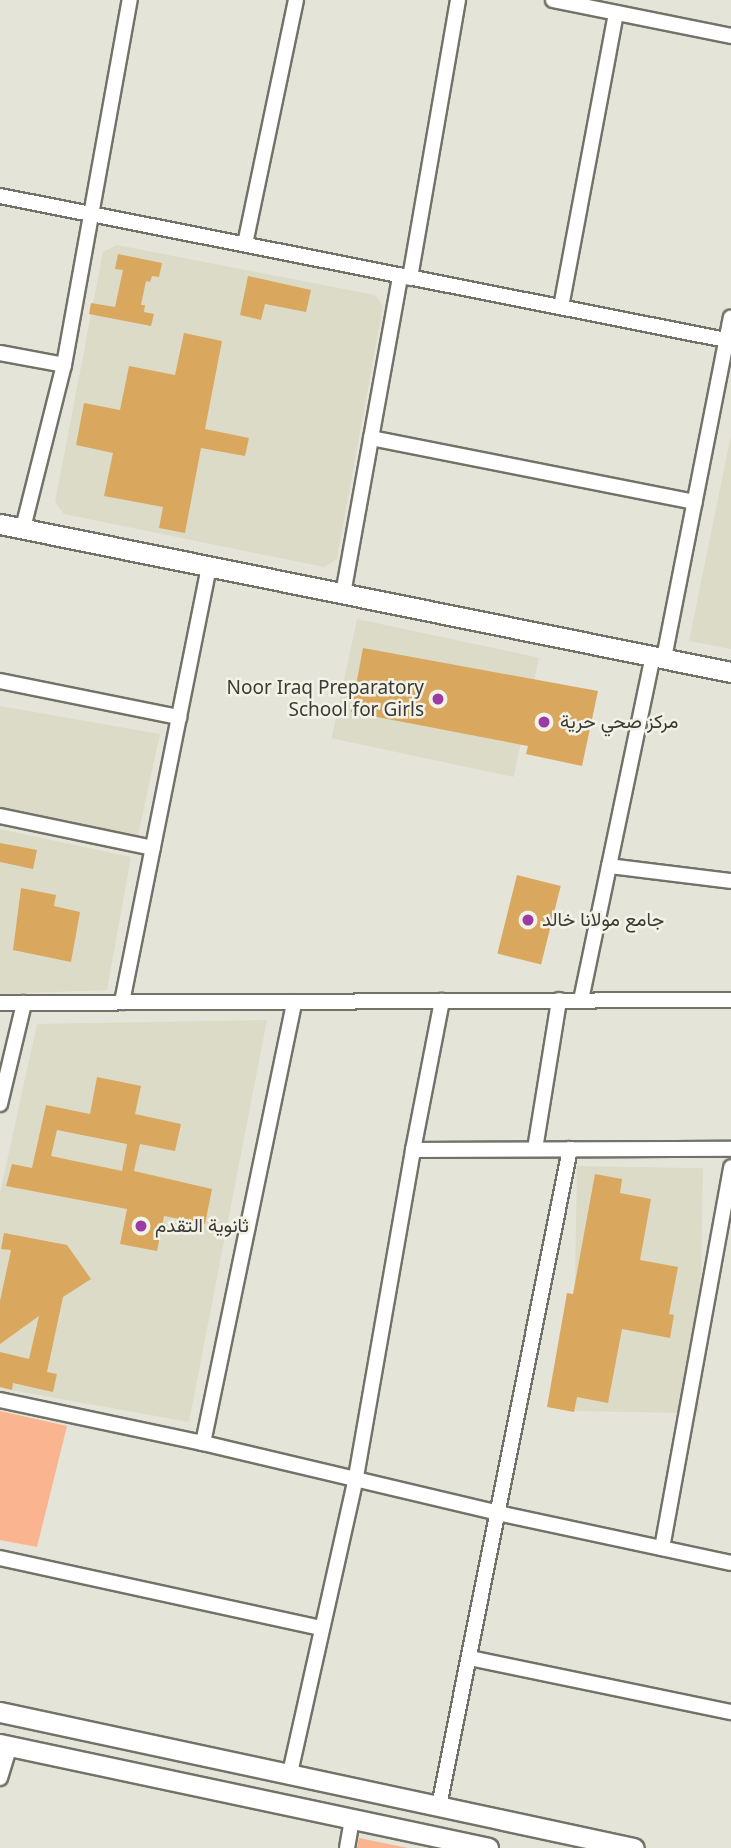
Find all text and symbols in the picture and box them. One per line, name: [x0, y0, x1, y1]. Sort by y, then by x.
place label: Noor Iraq Preparatory School for Girls: [227, 677, 424, 721]
marker: Noor Iraq Preparatory School for Girls: [430, 691, 446, 707]
place label: مركز صحي حرية: [560, 711, 678, 733]
marker: مركز صحي حرية: [534, 712, 554, 732]
place label: جامع مولانا خالد: [542, 909, 664, 931]
marker: جامع مولانا خالد: [520, 912, 536, 928]
place label: ثانوية التقدم: [155, 1215, 249, 1237]
marker: ثانوية التقدم: [133, 1218, 149, 1234]

